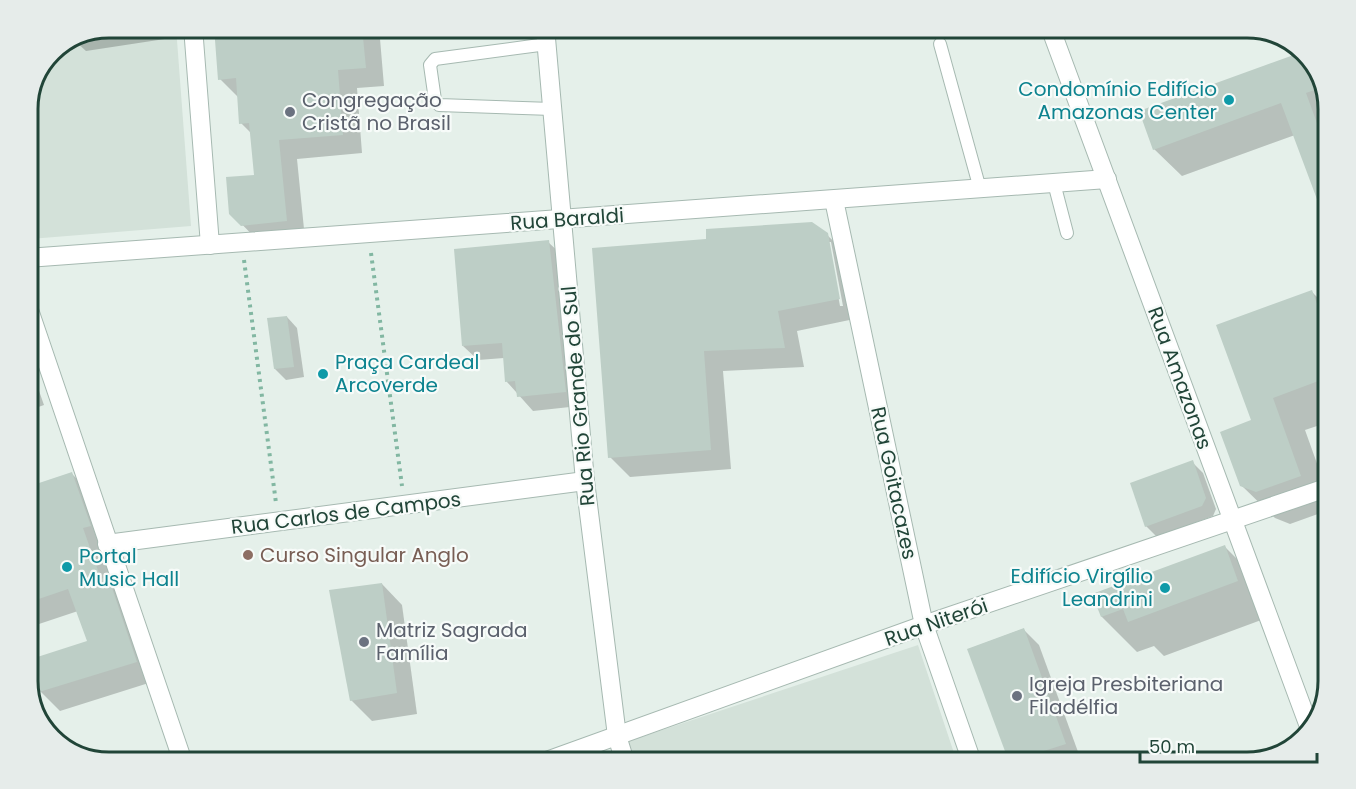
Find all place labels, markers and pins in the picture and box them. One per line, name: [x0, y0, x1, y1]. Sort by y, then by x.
place label: Condomínio Edifício Amazonas Center: [1018, 75, 1217, 126]
place label: Congregação Cristã no Brasil: [302, 86, 451, 137]
marker: Condomínio Edifício Amazonas Center: [1222, 93, 1236, 107]
marker: Congregação Cristã no Brasil: [283, 105, 297, 119]
place label: Praça Cardeal Arcoverde: [335, 348, 479, 399]
marker: Praça Cardeal Arcoverde: [316, 367, 330, 381]
place label: Curso Singular Anglo: [260, 541, 469, 569]
place label: Portal Music Hall: [79, 542, 179, 593]
marker: Curso Singular Anglo: [241, 548, 255, 562]
marker: Portal Music Hall: [60, 560, 74, 574]
place label: Edifício Virgílio Leandrini: [1011, 562, 1153, 613]
marker: Edifício Virgílio Leandrini: [1158, 581, 1172, 595]
place label: Matriz Sagrada Família: [376, 616, 528, 667]
marker: Matriz Sagrada Família: [357, 635, 371, 649]
place label: Igreja Presbiteriana Filadélfia: [1029, 670, 1223, 721]
marker: Igreja Presbiteriana Filadélfia: [1010, 689, 1024, 703]

